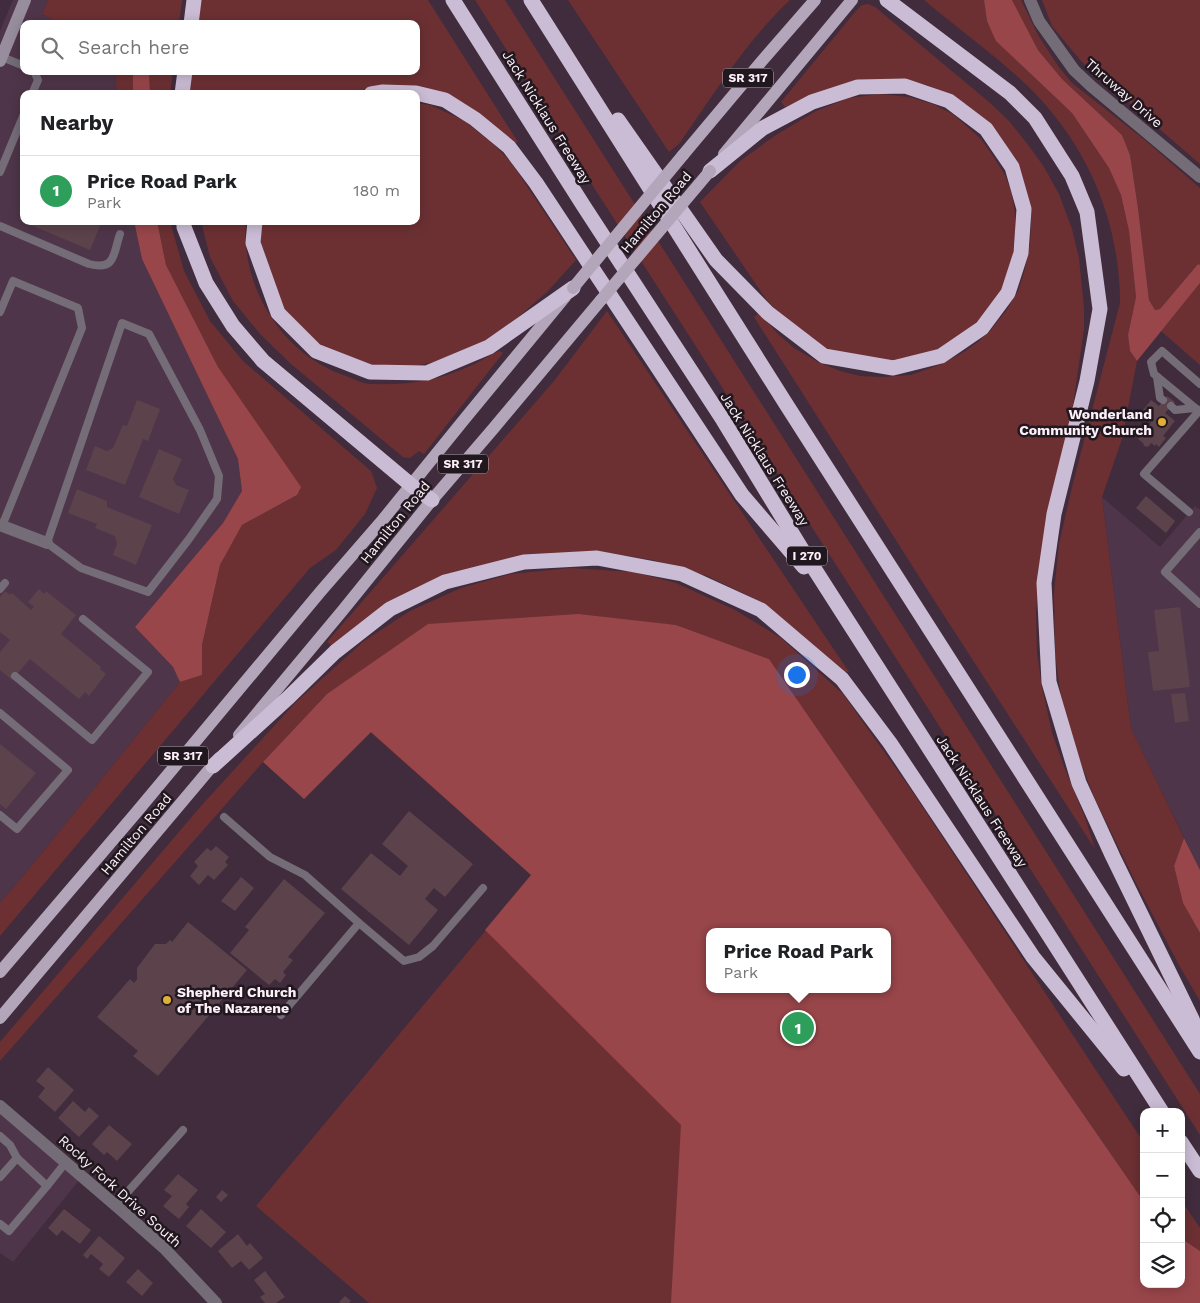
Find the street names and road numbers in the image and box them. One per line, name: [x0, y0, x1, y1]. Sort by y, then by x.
street label: Jack Nicklaus Freeway: [499, 47, 595, 187]
street label: Thruway Drive: [1082, 55, 1166, 131]
road number: SR 317: [723, 68, 773, 88]
street label: Hamilton Road: [617, 168, 695, 256]
street label: Jack Nicklaus Freeway: [717, 389, 813, 529]
road number: SR 317: [438, 454, 488, 474]
street label: Hamilton Road: [357, 478, 433, 566]
road number: I 270: [787, 546, 827, 566]
street label: Jack Nicklaus Freeway: [933, 732, 1031, 871]
road number: SR 317: [158, 746, 208, 766]
street label: Hamilton Road: [97, 790, 175, 878]
street label: Rocky Fork Drive South: [55, 1132, 185, 1250]

